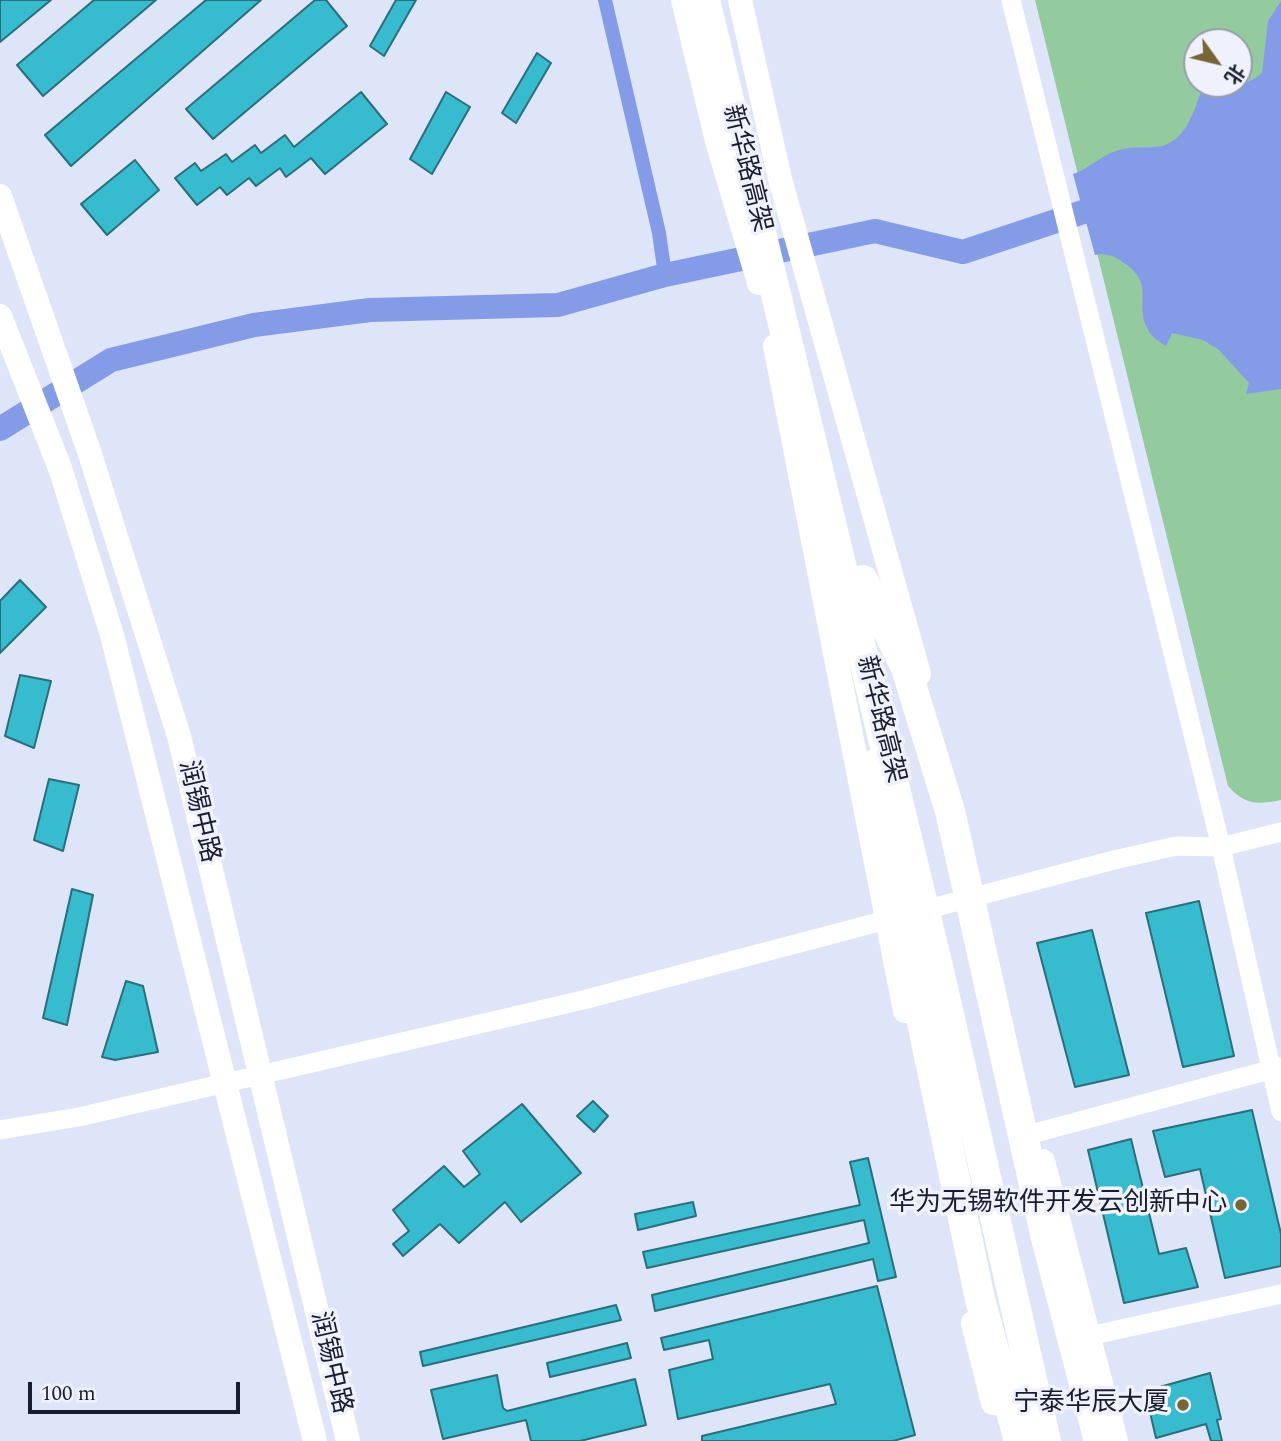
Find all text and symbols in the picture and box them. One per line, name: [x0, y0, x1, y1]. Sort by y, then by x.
north arrow: [1183, 28, 1253, 98]
text: 北: [1217, 58, 1252, 90]
street label: 新华路高架: [714, 102, 776, 236]
street label: 新华路高架: [848, 653, 910, 787]
street label: 润锡中路: [170, 758, 224, 866]
place label: 华为无锡软件开发云创新中心: [889, 1189, 1227, 1221]
marker: 华为无锡软件开发云创新中心: [1233, 1197, 1249, 1213]
street label: 润锡中路: [302, 1309, 356, 1417]
scale bar: [32, 1368, 243, 1412]
text: 100 m: [41, 1378, 96, 1410]
place label: 宁泰华辰大厦: [1013, 1389, 1169, 1421]
marker: 宁泰华辰大厦: [1175, 1397, 1191, 1413]

